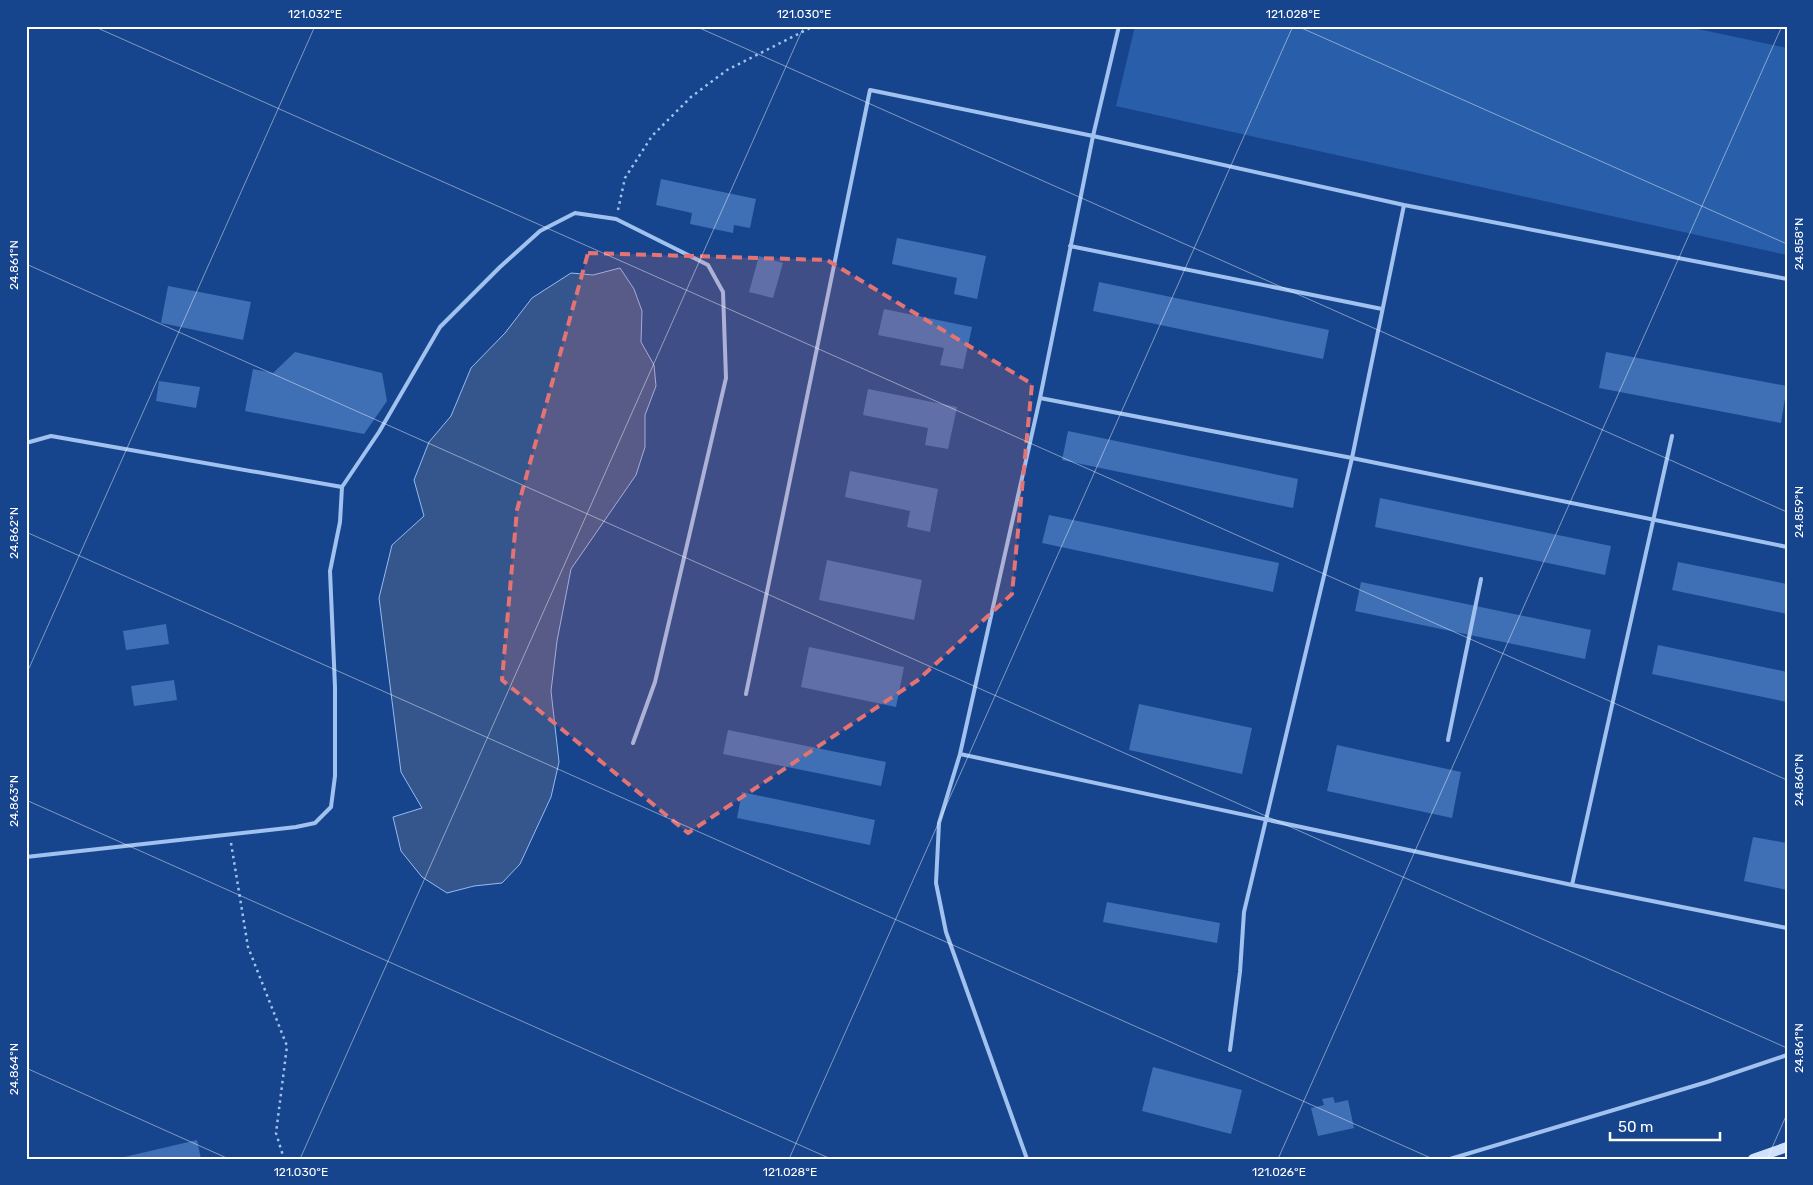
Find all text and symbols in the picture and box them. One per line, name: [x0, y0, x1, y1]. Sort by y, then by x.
text: 121.032°E: [288, 7, 342, 21]
text: 121.030°E: [777, 7, 831, 21]
text: 121.028°E: [1266, 7, 1320, 21]
text: 24.858°N: [1792, 218, 1806, 270]
text: 24.861°N: [7, 240, 21, 290]
text: 24.859°N: [1792, 486, 1806, 538]
text: 24.862°N: [7, 507, 21, 559]
text: 24.860°N: [1792, 754, 1806, 806]
text: 24.863°N: [7, 775, 21, 827]
text: 24.861°N: [1792, 1023, 1806, 1073]
text: 24.864°N: [7, 1043, 21, 1095]
scale bar: [1610, 1110, 1720, 1142]
text: 50 m: [1618, 1118, 1653, 1136]
text: 121.030°E: [274, 1165, 328, 1179]
text: 121.028°E: [763, 1165, 817, 1179]
text: 121.026°E: [1252, 1165, 1306, 1179]

